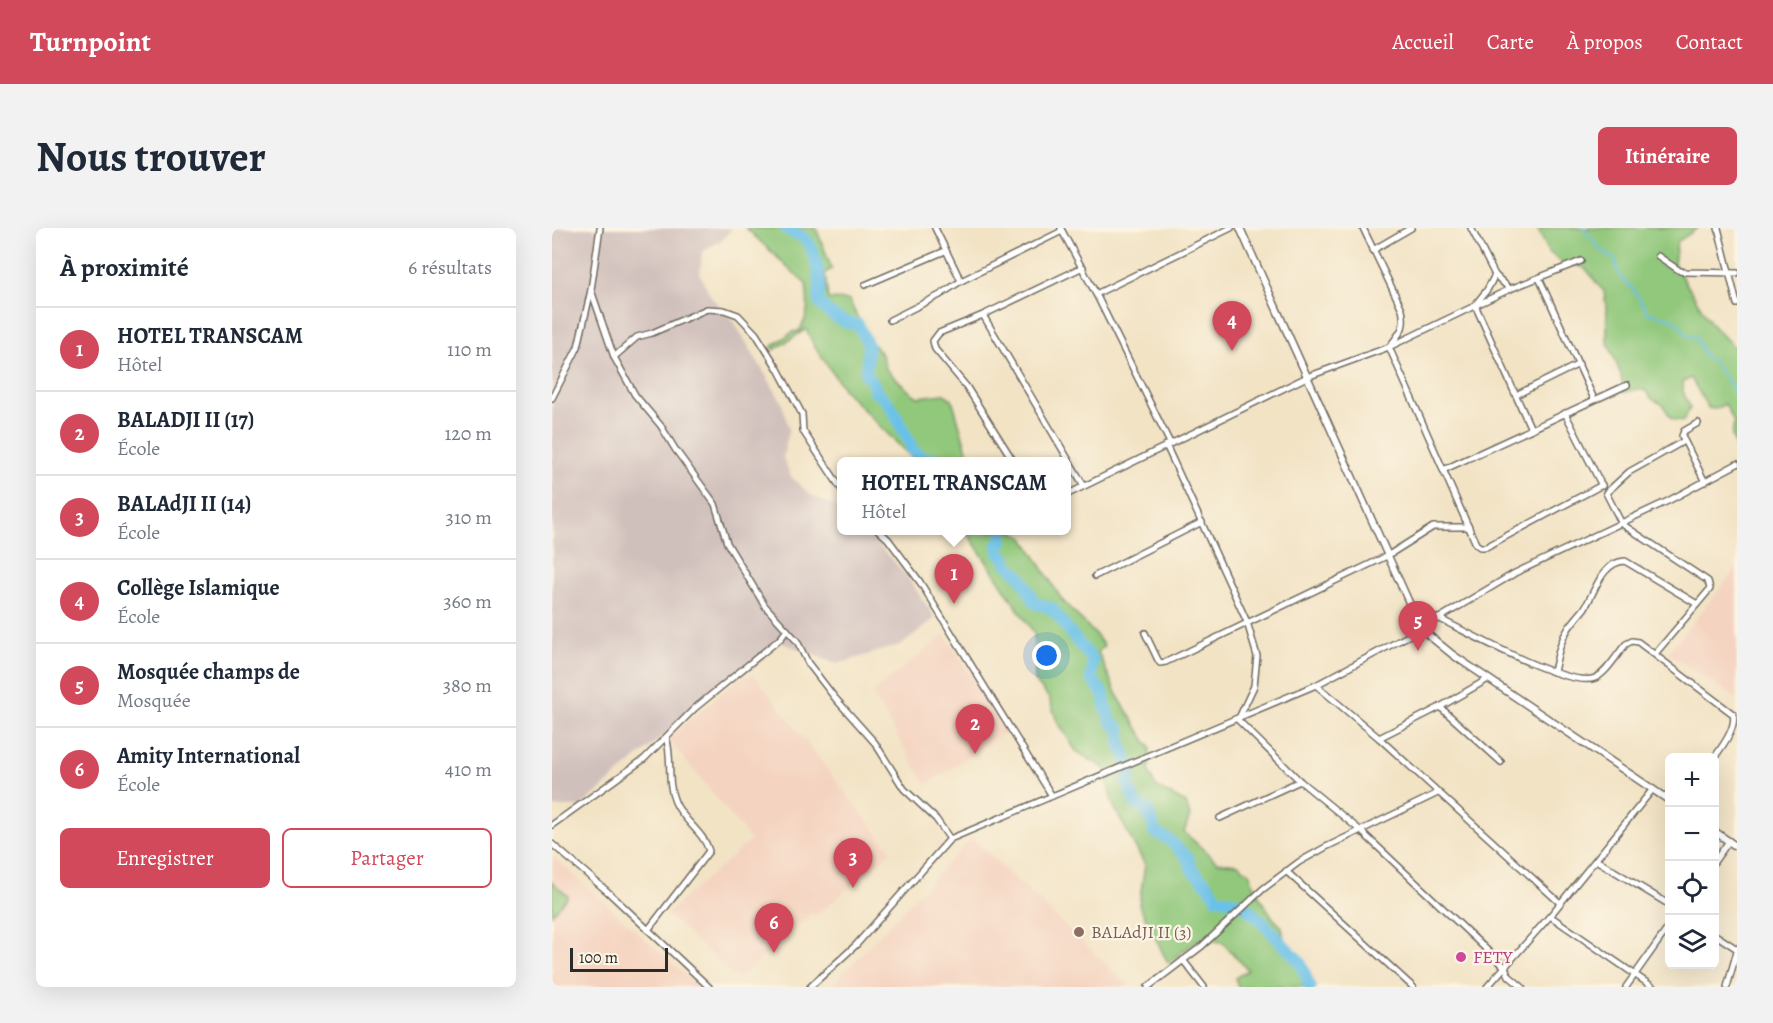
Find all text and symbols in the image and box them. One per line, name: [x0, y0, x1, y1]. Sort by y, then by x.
text: Turnpoint: [30, 23, 151, 61]
text: Accueil: [1392, 28, 1454, 56]
text: Carte: [1487, 28, 1534, 56]
text: À propos: [1567, 28, 1643, 56]
text: Contact: [1676, 28, 1743, 56]
button: Itinéraire: [1598, 127, 1737, 185]
text: Nous trouver: [36, 128, 266, 185]
text: À proximité: [60, 250, 189, 285]
text: 6 résultats: [408, 254, 492, 281]
pin: 4: [1212, 302, 1252, 351]
text: HOTEL TRANSCAM: [117, 321, 303, 351]
text: 1: [76, 336, 83, 363]
text: 110 m: [447, 336, 492, 363]
text: Hôtel: [117, 351, 162, 378]
text: BALADJI II (17): [117, 405, 254, 435]
text: 2: [75, 420, 84, 447]
text: 120 m: [444, 420, 492, 447]
text: École: [117, 435, 160, 462]
popup: [837, 457, 1071, 535]
text: HOTEL TRANSCAM: [861, 468, 1047, 498]
text: BALAdJI II (14): [117, 489, 251, 519]
text: Hôtel: [861, 498, 906, 525]
text: 3: [75, 504, 84, 531]
text: 310 m: [446, 504, 492, 531]
text: École: [117, 519, 160, 546]
pin: 1: [934, 554, 974, 604]
text: Collège Islamique: [117, 573, 280, 603]
text: 4: [75, 588, 84, 615]
text: 360 m: [443, 588, 492, 615]
pin: 5: [1398, 602, 1438, 651]
text: École: [117, 603, 160, 630]
your location: [1032, 641, 1061, 670]
text: Mosquée champs de: [117, 657, 300, 687]
text: 5: [75, 672, 84, 699]
text: 380 m: [443, 672, 492, 699]
text: Mosquée: [117, 687, 191, 714]
pin: 2: [956, 704, 994, 754]
text: Amity International: [117, 741, 300, 771]
map controls: [1665, 753, 1719, 969]
button: +: [1665, 753, 1719, 807]
text: 6: [75, 756, 84, 783]
text: 410 m: [445, 756, 492, 783]
text: École: [117, 771, 160, 798]
button: −: [1665, 807, 1719, 861]
button: Enregistrer: [60, 828, 270, 888]
button: Partager: [282, 828, 492, 888]
pin: 3: [834, 838, 872, 888]
button: locate: [1665, 861, 1719, 915]
pin: 6: [754, 904, 794, 953]
button: layers: [1665, 915, 1719, 969]
place label: BALAdJI II (3): [1091, 920, 1191, 944]
marker: BALAdJI II (3): [1072, 925, 1086, 939]
scale bar: [570, 945, 668, 972]
place label: FETY: [1473, 945, 1514, 969]
text: 100 m: [579, 947, 618, 969]
marker: FETY: [1454, 950, 1468, 964]

